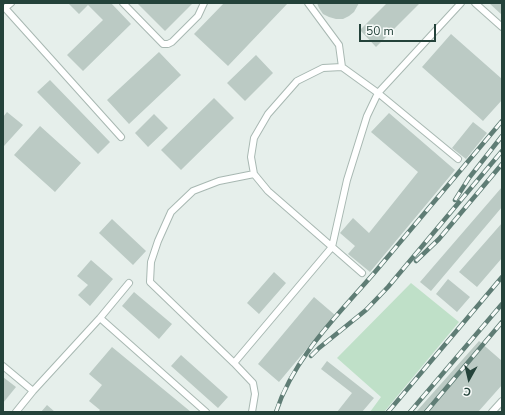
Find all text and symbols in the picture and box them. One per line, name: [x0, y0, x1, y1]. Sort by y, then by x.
scale bar: [361, 16, 438, 42]
text: 50 m: [366, 23, 394, 39]
north arrow: [449, 359, 489, 399]
text: С: [463, 383, 472, 399]

